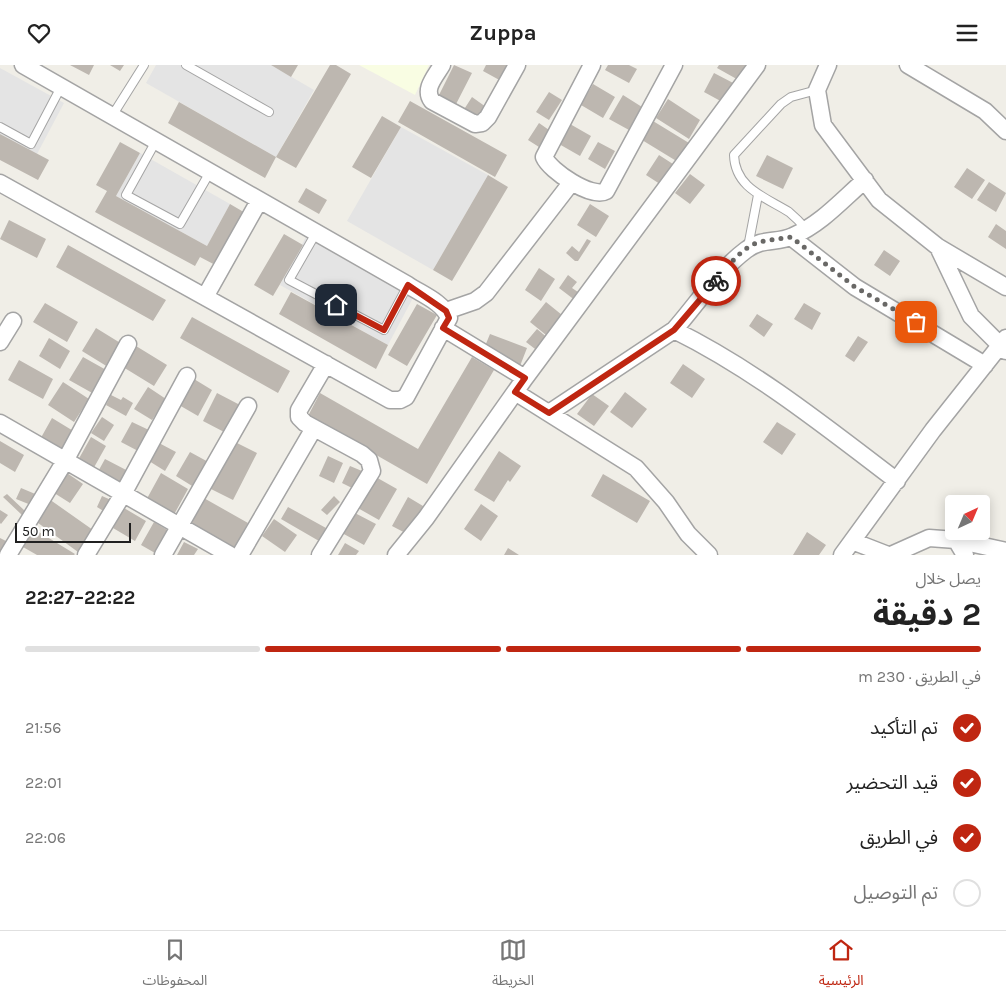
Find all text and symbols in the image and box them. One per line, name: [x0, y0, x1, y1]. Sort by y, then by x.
icon: heart: [25, 19, 53, 47]
icon: menu: [953, 19, 981, 47]
text: Zuppa: [469, 20, 537, 46]
courier: [691, 256, 741, 306]
icon: bike: [702, 267, 730, 295]
pin: [315, 284, 357, 326]
icon: home: [322, 291, 350, 319]
pin: [895, 301, 937, 343]
icon: bag: [902, 308, 930, 336]
north arrow: [945, 495, 990, 540]
map controls: [945, 495, 990, 540]
scale bar: [15, 520, 131, 543]
text: 50 m: [22, 523, 55, 540]
text: يصل خلال: [915, 569, 981, 588]
text: 22:22–22:27: [25, 587, 135, 609]
text: 2 دقيقة: [873, 596, 981, 633]
text: في الطريق · 230 m: [858, 667, 981, 686]
icon: check: [953, 714, 981, 742]
text: تم التأكيد: [870, 717, 938, 739]
text: 21:56: [25, 718, 61, 737]
icon: check: [953, 769, 981, 797]
text: قيد التحضير: [847, 772, 938, 794]
text: 22:01: [25, 773, 62, 792]
icon: check: [953, 824, 981, 852]
text: في الطريق: [860, 827, 938, 849]
text: 22:06: [25, 828, 66, 847]
text: تم التوصيل: [853, 882, 938, 904]
tab: المحفوظات: [142, 936, 207, 995]
tab: الخريطة: [492, 936, 534, 995]
tab: الرئيسية: [819, 936, 864, 995]

